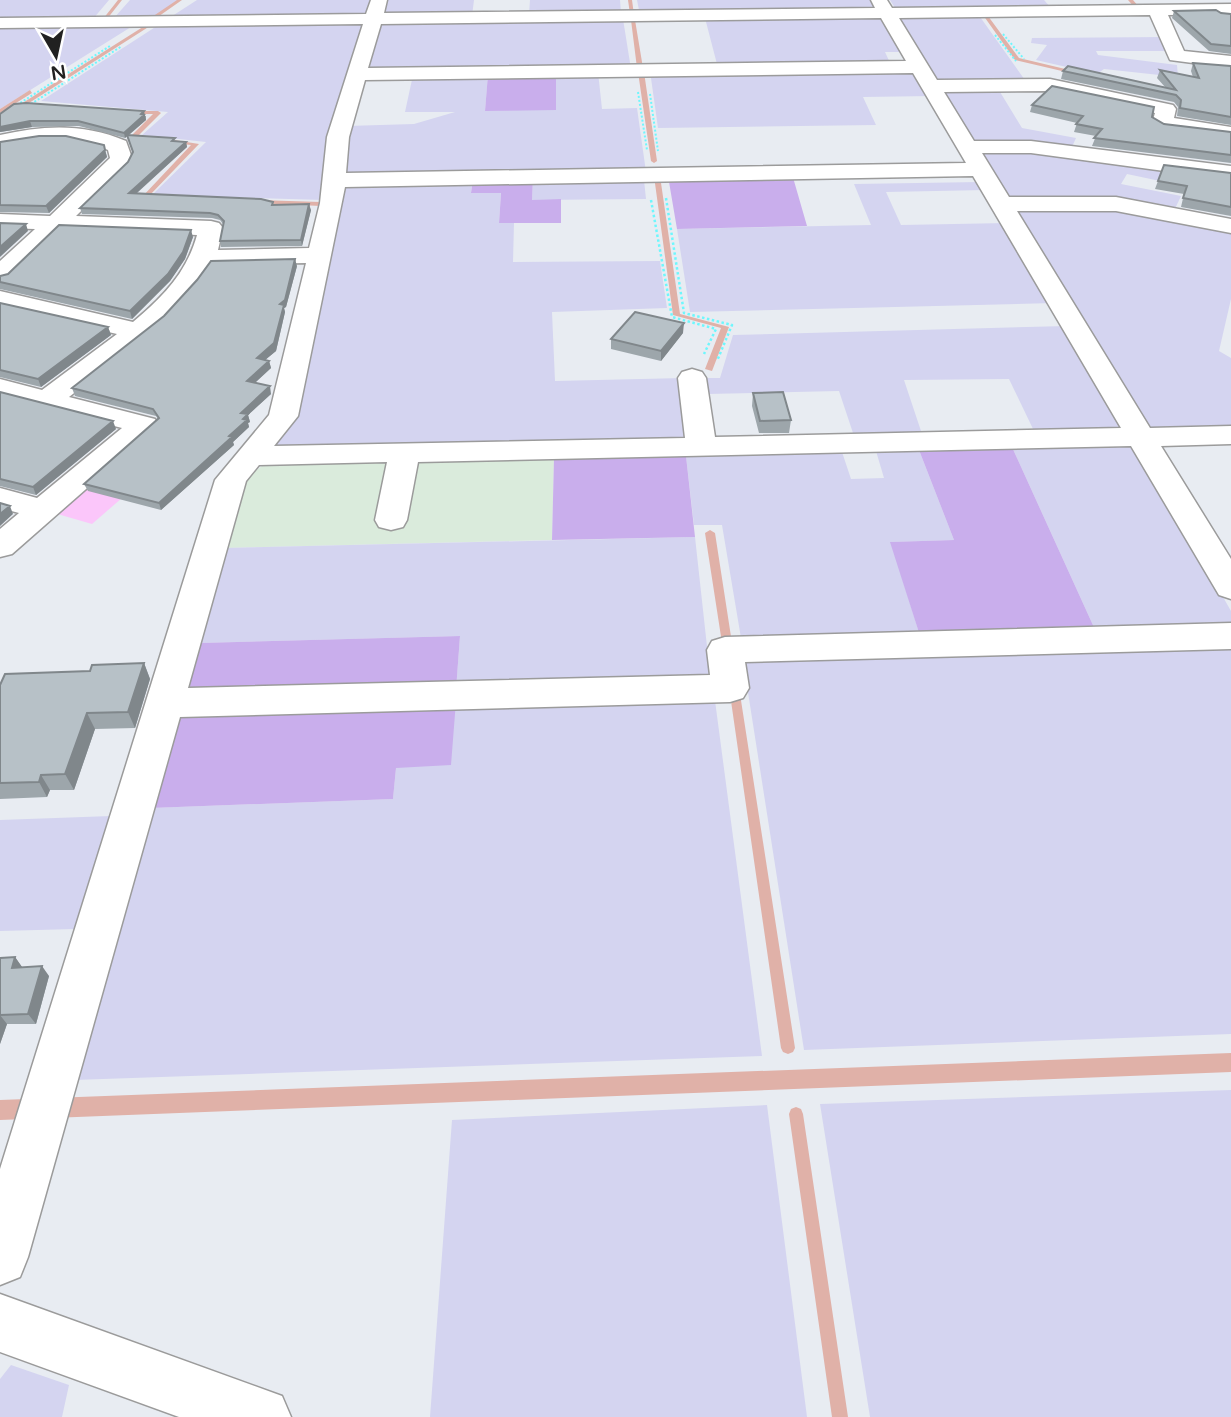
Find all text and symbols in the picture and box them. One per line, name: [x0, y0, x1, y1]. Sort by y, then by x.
north arrow: [21, 21, 91, 91]
text: N: [49, 60, 68, 84]

